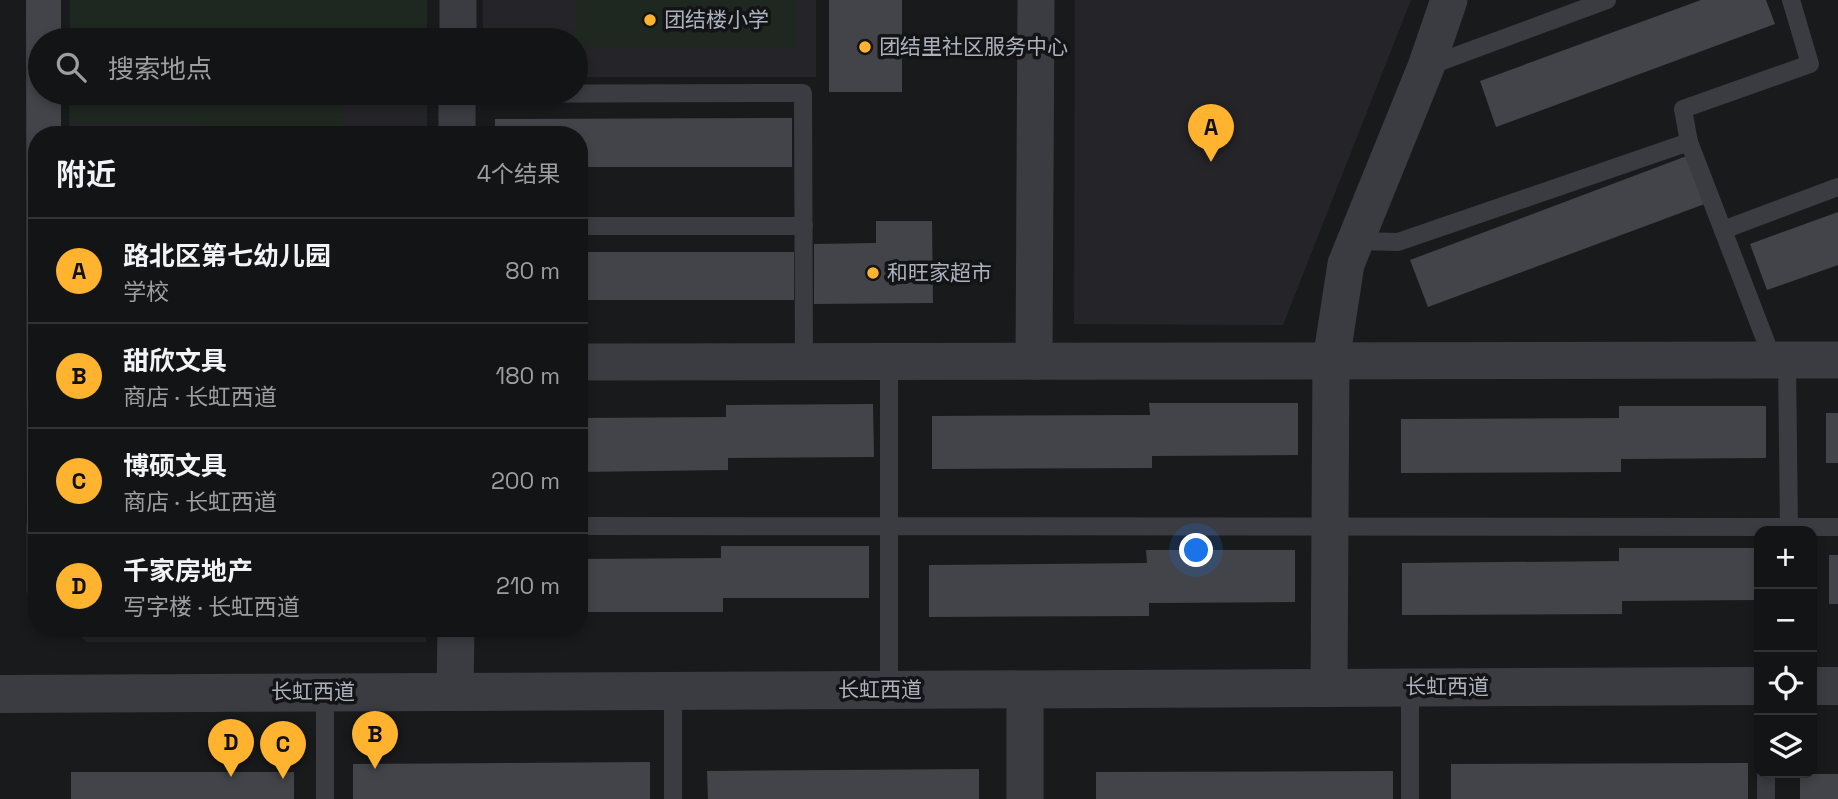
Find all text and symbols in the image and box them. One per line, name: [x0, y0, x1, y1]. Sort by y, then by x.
place label: 团结楼小学: [664, 6, 769, 33]
marker: 团结楼小学: [642, 12, 658, 28]
search box: [28, 28, 588, 105]
place label: 团结里社区服务中心: [879, 33, 1068, 60]
marker: 团结里社区服务中心: [857, 39, 873, 55]
icon: search: [52, 48, 90, 86]
text: 搜索地点: [108, 52, 212, 86]
pin: A: [1188, 104, 1234, 162]
text: 附近: [56, 155, 116, 194]
text: 4个结果: [477, 159, 560, 189]
text: 路北区第七幼儿园: [123, 239, 331, 273]
text: A: [72, 256, 86, 286]
text: 80 m: [505, 256, 560, 286]
place label: 和旺家超市: [887, 259, 992, 286]
marker: 和旺家超市: [865, 265, 881, 281]
text: 学校: [123, 277, 169, 307]
text: 甜欣文具: [123, 344, 227, 378]
text: B: [71, 361, 87, 391]
text: 180 m: [496, 361, 560, 391]
text: 商店 · 长虹西道: [123, 382, 277, 412]
text: 博硕文具: [123, 449, 227, 483]
text: C: [72, 466, 86, 496]
text: 200 m: [491, 466, 560, 496]
text: 商店 · 长虹西道: [123, 487, 277, 517]
map controls: [1754, 526, 1817, 778]
button: +: [1754, 526, 1817, 589]
your location: [1179, 533, 1213, 567]
text: 千家房地产: [123, 554, 253, 588]
text: D: [71, 571, 87, 601]
text: 210 m: [496, 571, 560, 601]
button: −: [1754, 589, 1817, 652]
text: 写字楼 · 长虹西道: [123, 592, 300, 622]
button: locate: [1754, 652, 1817, 715]
street label: 长虹西道: [1405, 673, 1489, 700]
street label: 长虹西道: [838, 676, 922, 703]
street label: 长虹西道: [271, 678, 355, 705]
pin: B: [352, 711, 398, 769]
button: layers: [1754, 715, 1817, 778]
pin: D: [208, 719, 254, 777]
pin: C: [260, 721, 306, 779]

